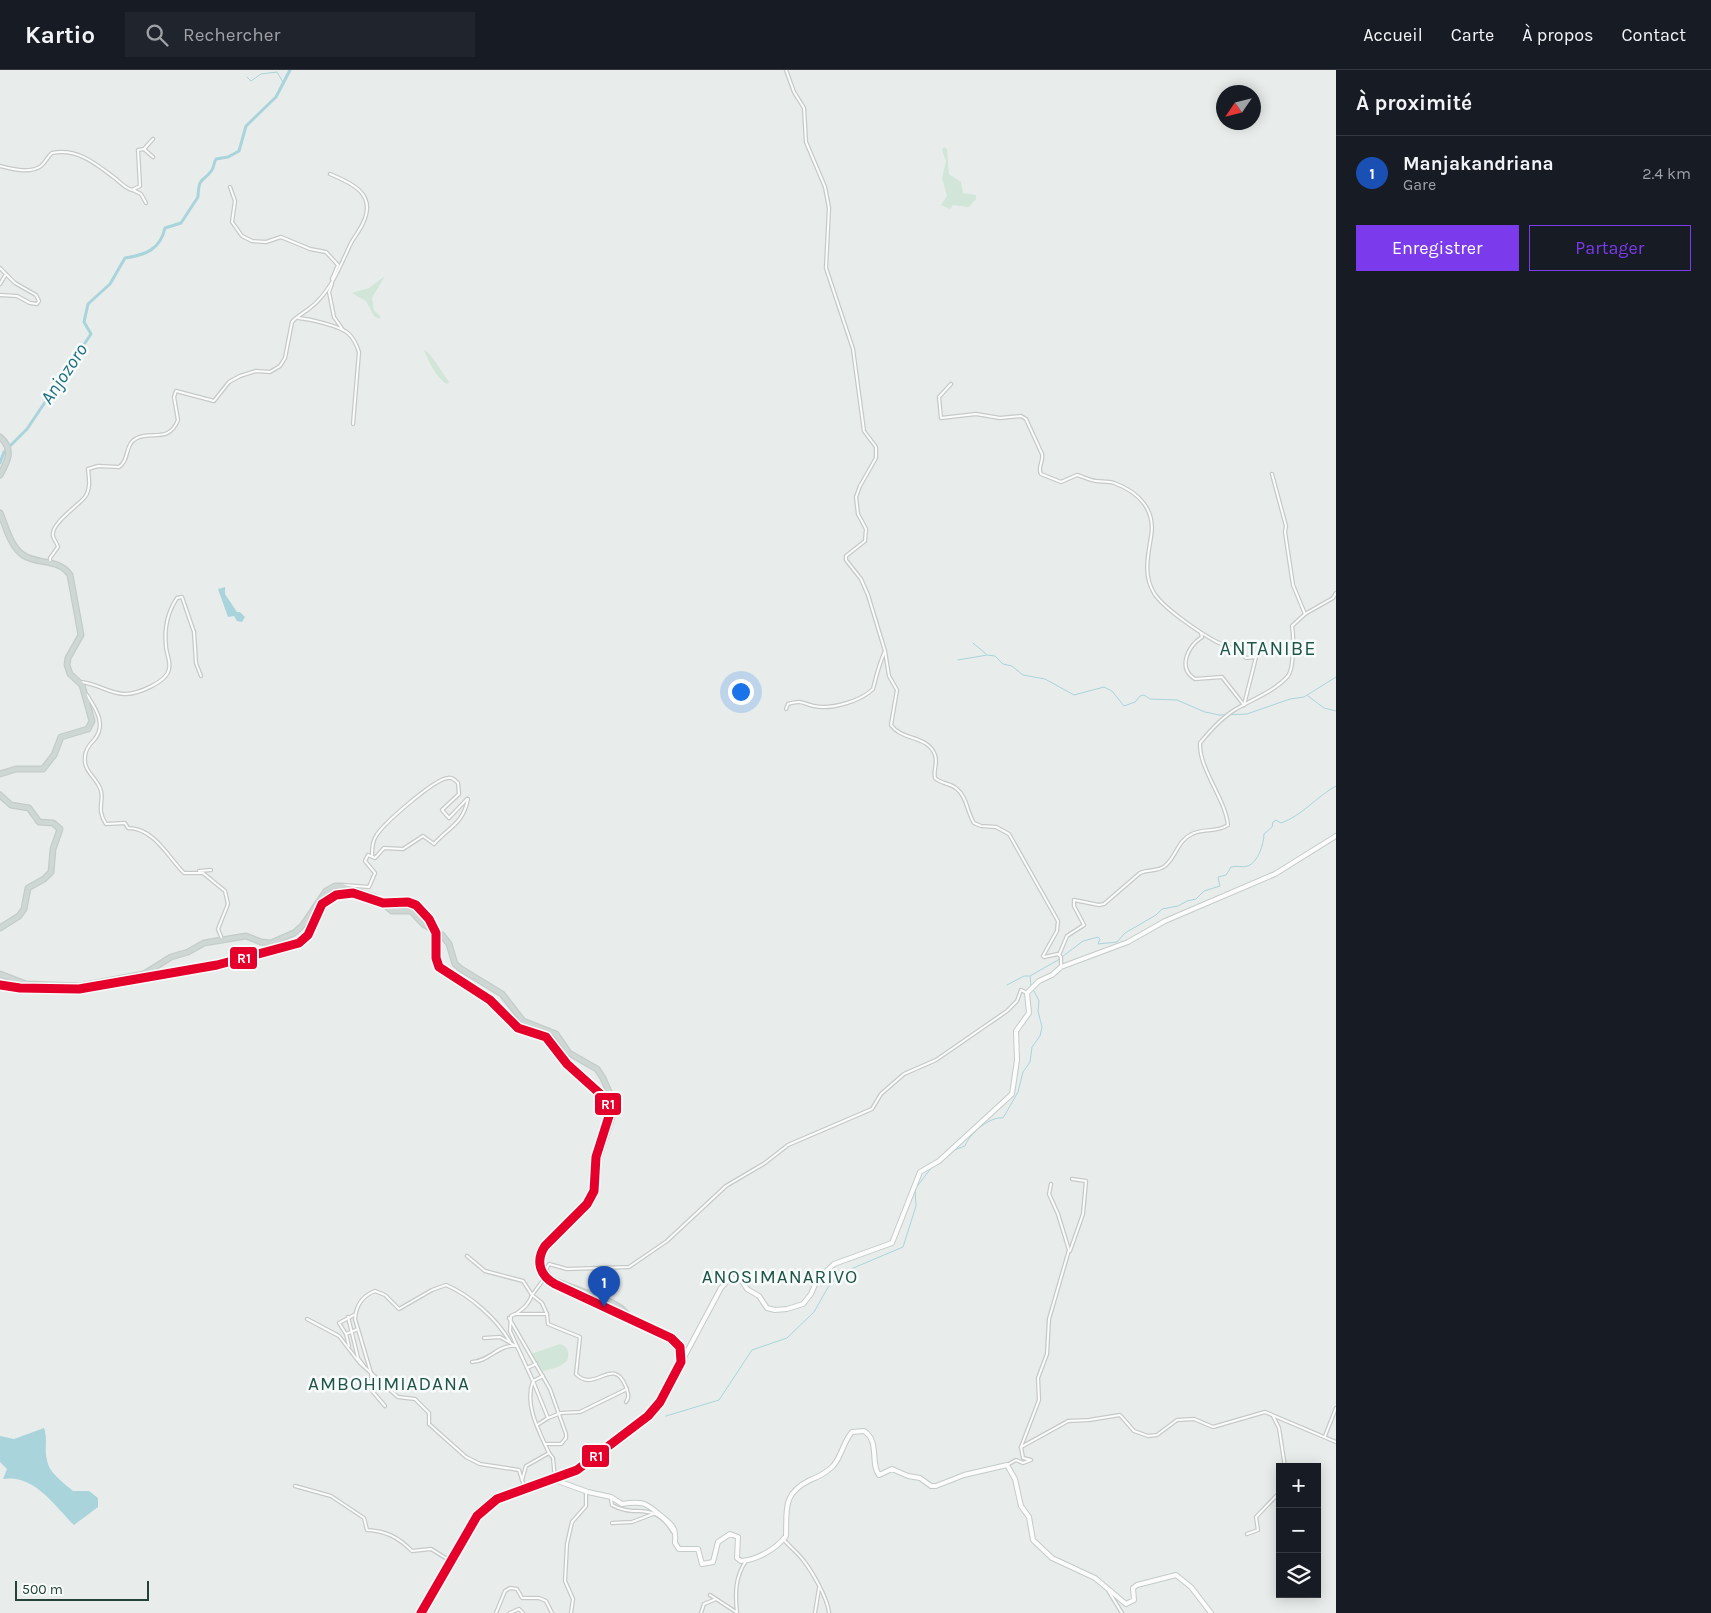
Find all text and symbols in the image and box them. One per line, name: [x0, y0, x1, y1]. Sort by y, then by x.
search box: [125, 12, 475, 57]
text: Kartio: [25, 21, 95, 49]
icon: search: [143, 21, 171, 49]
text: Rechercher: [183, 24, 280, 46]
text: Accueil: [1363, 24, 1423, 46]
text: Carte: [1451, 24, 1494, 46]
text: À propos: [1522, 24, 1594, 46]
text: Contact: [1622, 24, 1686, 46]
north arrow: [1216, 85, 1261, 130]
text: À proximité: [1356, 91, 1472, 115]
text: Manjakandriana: [1403, 153, 1554, 175]
text: 1: [1369, 164, 1375, 183]
text: 2.4 km: [1642, 164, 1691, 183]
text: Gare: [1403, 175, 1436, 194]
button: Enregistrer: [1356, 225, 1519, 271]
button: Partager: [1529, 225, 1691, 271]
water label: Anjozoro: [36, 339, 93, 408]
district label: ANTANIBE: [1220, 637, 1316, 660]
your location: [728, 679, 754, 705]
line badge: R1: [229, 946, 258, 970]
text: R1: [237, 950, 251, 967]
line badge: R1: [594, 1092, 622, 1116]
text: R1: [601, 1096, 615, 1113]
pin: 1: [588, 1266, 620, 1307]
district label: ANOSIMANARIVO: [702, 1266, 858, 1288]
district label: AMBOHIMIADANA: [308, 1373, 470, 1395]
line badge: R1: [581, 1444, 610, 1468]
text: R1: [589, 1448, 603, 1465]
map controls: [1276, 1463, 1321, 1598]
button: +: [1276, 1463, 1321, 1508]
button: −: [1276, 1508, 1321, 1553]
button: layers: [1276, 1553, 1321, 1598]
scale bar: [15, 1578, 149, 1601]
text: 500 m: [22, 1581, 63, 1598]

